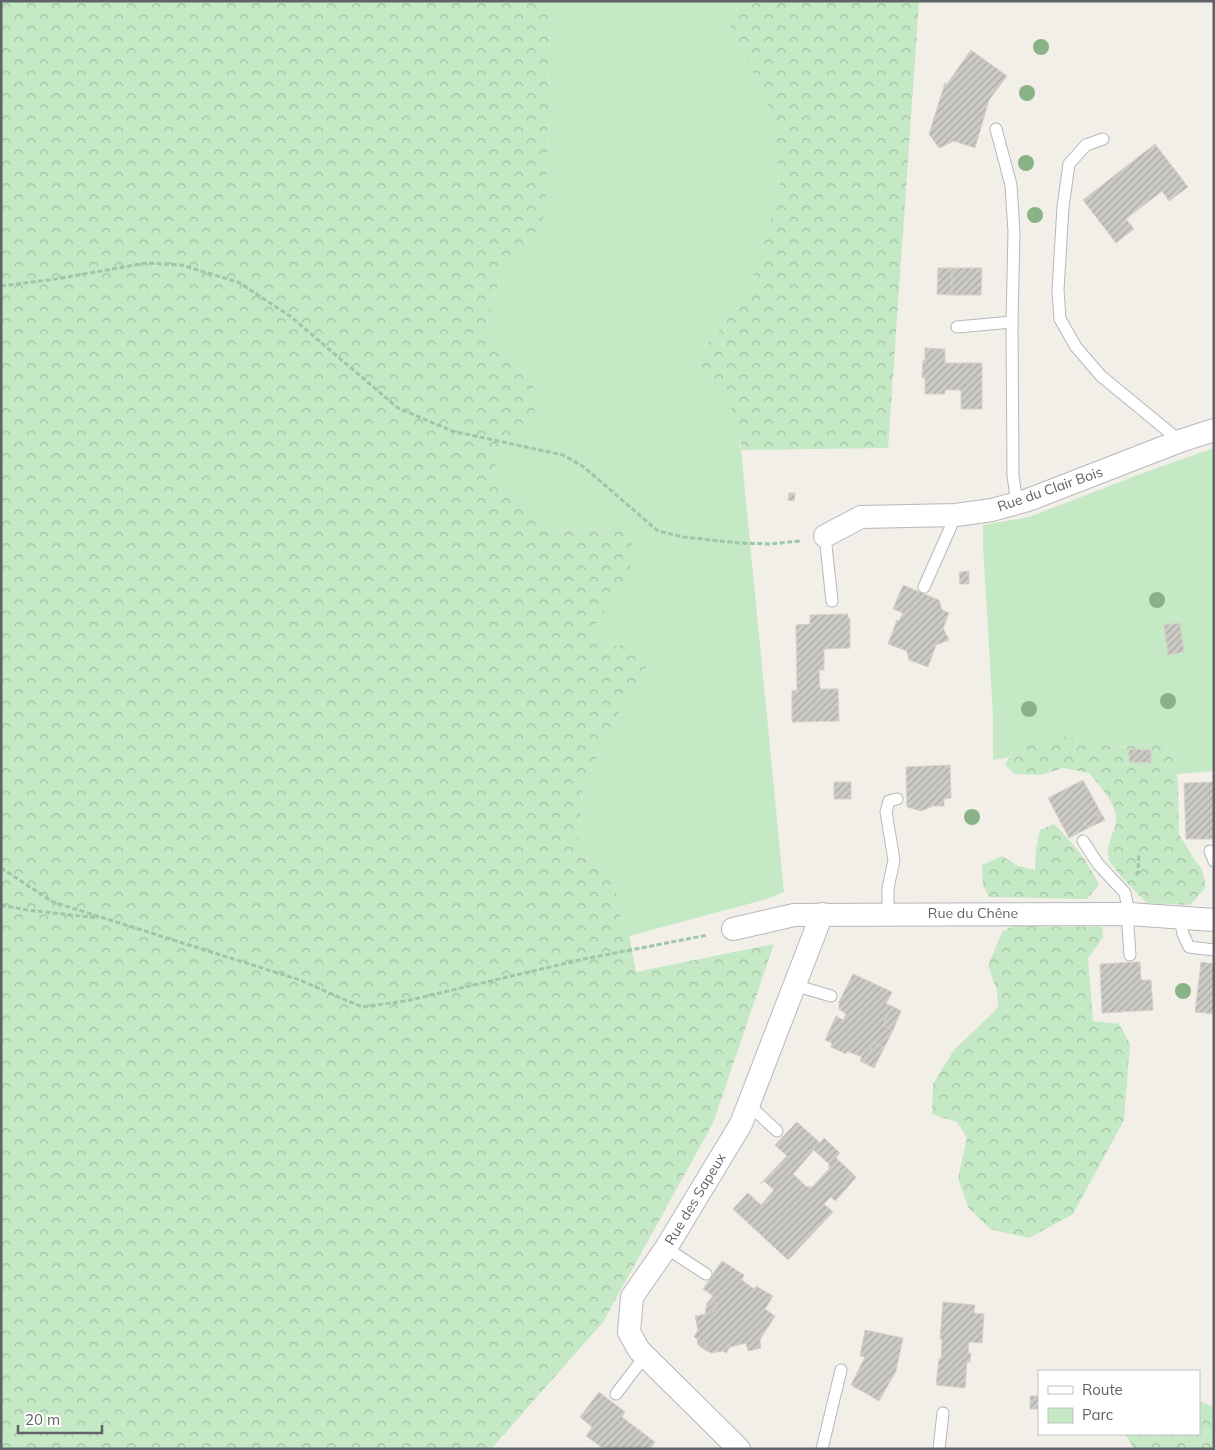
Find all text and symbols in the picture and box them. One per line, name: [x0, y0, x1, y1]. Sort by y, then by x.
street label: Rue du Clair Bois: [995, 463, 1105, 515]
street label: Rue du Chêne: [928, 904, 1018, 922]
street label: Rue des Sapeux: [660, 1149, 730, 1248]
legend: [1038, 1370, 1200, 1435]
text: Route: [1082, 1380, 1123, 1399]
scale bar: [18, 1402, 101, 1434]
text: Parc: [1082, 1405, 1113, 1424]
text: 20 m: [25, 1410, 60, 1429]

